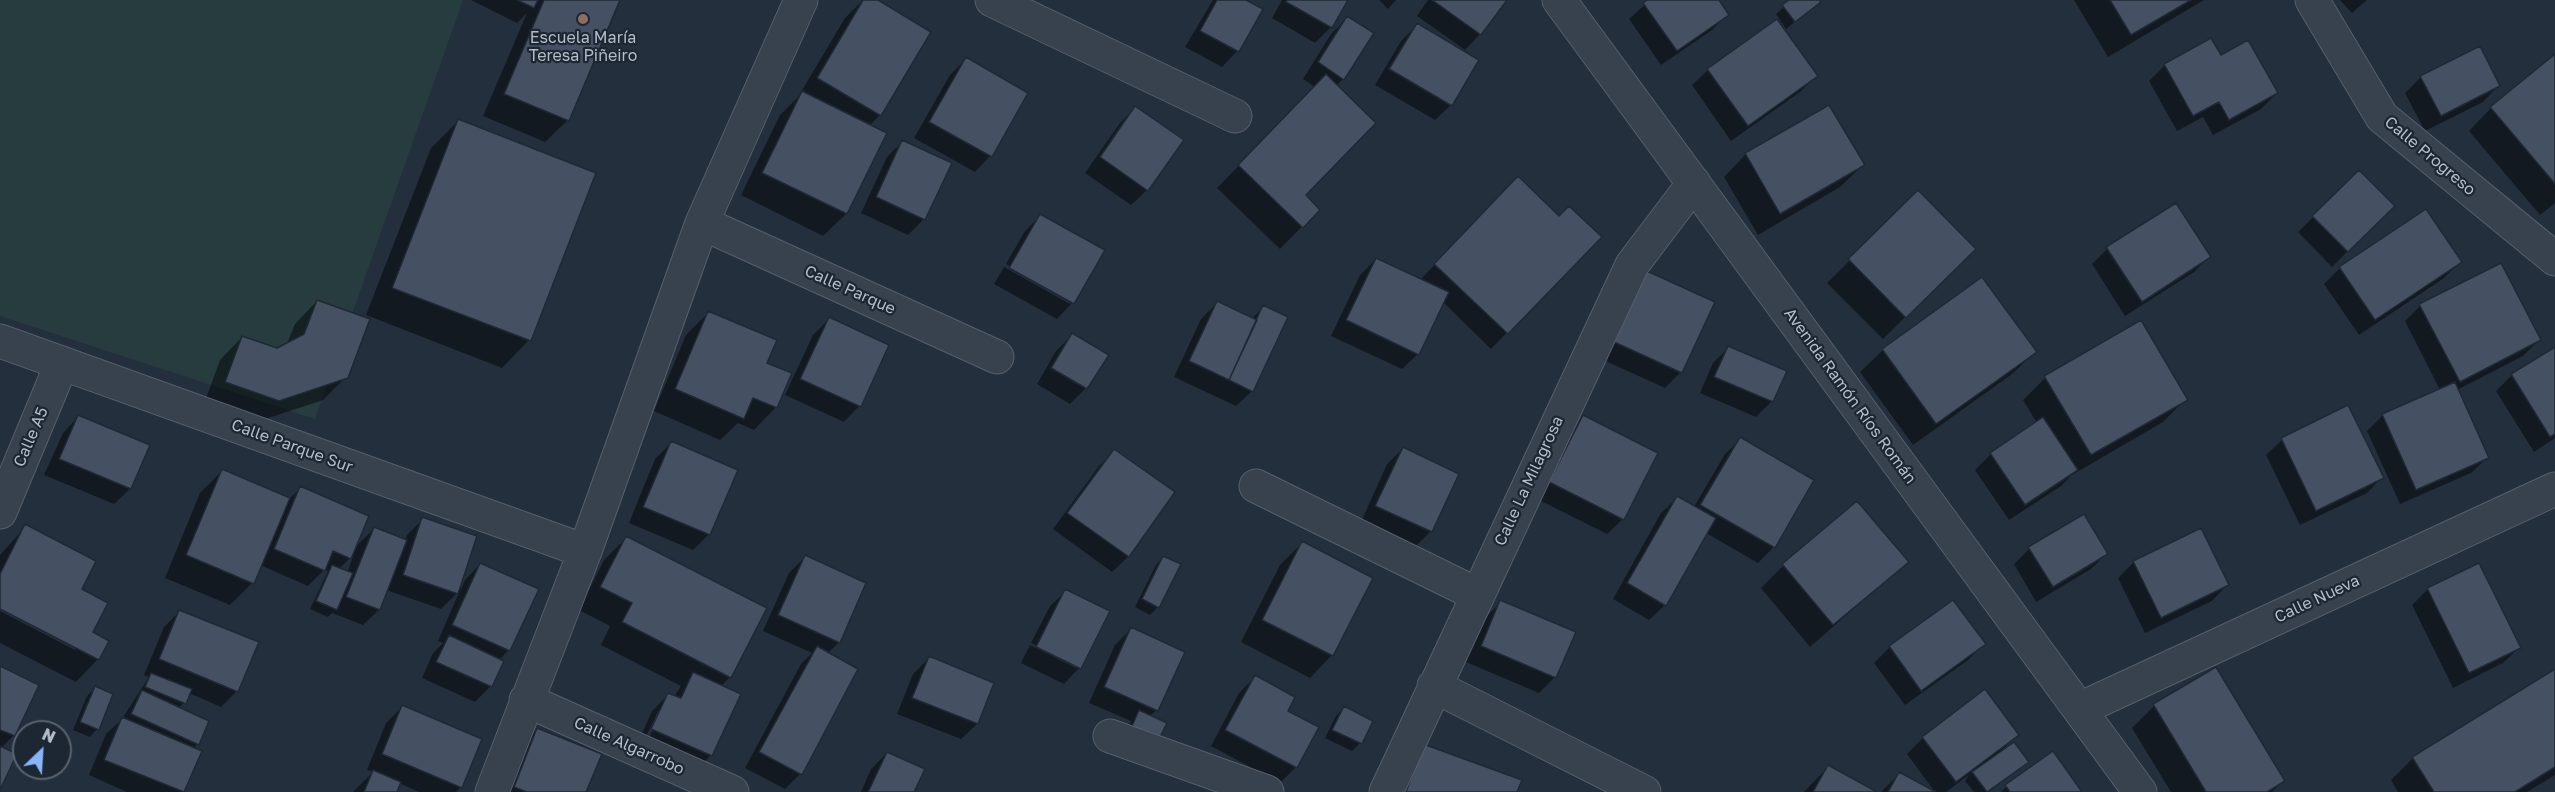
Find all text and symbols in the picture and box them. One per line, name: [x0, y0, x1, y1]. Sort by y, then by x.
marker: Escuela María Teresa Piñeiro: [576, 12, 590, 26]
place label: Escuela María Teresa Piñeiro: [529, 28, 637, 66]
street label: Calle Progreso: [2381, 112, 2479, 200]
street label: Calle Parque: [802, 261, 898, 319]
street label: Avenida Ramón Ríos Román: [1780, 304, 1920, 488]
street label: Calle A5: [10, 404, 52, 470]
street label: Calle La Milagrosa: [1491, 413, 1567, 549]
street label: Calle Parque Sur: [229, 415, 355, 477]
street label: Calle Nueva: [2271, 571, 2363, 627]
street label: Calle Algarrobo: [571, 713, 687, 779]
north arrow: [12, 720, 72, 780]
text: N: [39, 724, 58, 747]

